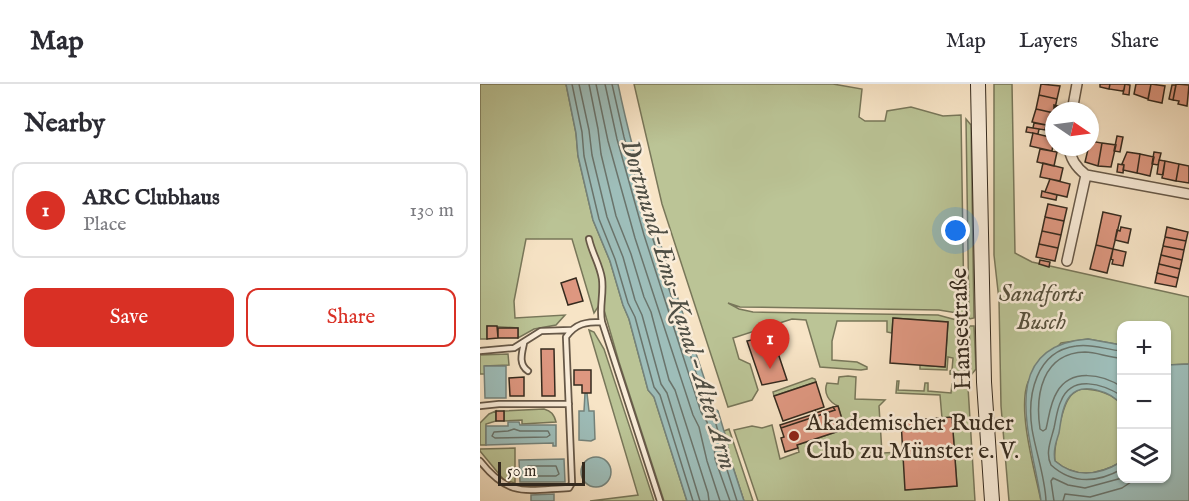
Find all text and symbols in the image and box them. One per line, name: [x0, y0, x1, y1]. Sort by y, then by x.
text: Map: [30, 24, 84, 59]
text: Map: [946, 28, 986, 55]
text: Layers: [1019, 28, 1078, 55]
text: Share: [1111, 28, 1159, 55]
north arrow: [1045, 102, 1099, 156]
text: Nearby: [24, 107, 105, 140]
water label: Dortmund-Ems-Kanal – Alter Arm: [613, 135, 745, 474]
text: ARC Clubhaus: [83, 184, 220, 212]
text: 1: [42, 198, 49, 223]
text: 130 m: [409, 198, 454, 223]
text: Place: [83, 212, 126, 237]
your location: [941, 216, 970, 245]
street label: Hansestraße: [944, 267, 979, 391]
park label: Sandforts Busch: [999, 279, 1084, 338]
button: Save: [24, 288, 234, 347]
button: Share: [246, 288, 456, 347]
pin: 1: [750, 320, 790, 369]
map controls: [1117, 321, 1171, 483]
button: +: [1117, 321, 1171, 375]
button: −: [1117, 375, 1171, 429]
place label: Akademischer Ruder Club zu Münster e. V.: [805, 408, 1019, 467]
marker: Akademischer Ruder Club zu Münster e. V.: [787, 429, 801, 443]
button: layers: [1117, 429, 1171, 483]
scale bar: [498, 459, 585, 486]
text: 50 m: [507, 462, 536, 482]

